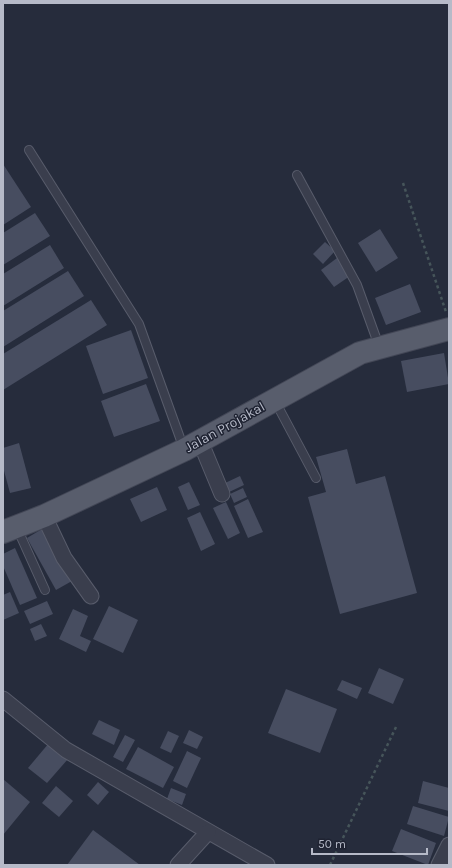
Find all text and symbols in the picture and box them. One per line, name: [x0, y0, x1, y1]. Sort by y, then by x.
street label: Jalan Projakal: [182, 398, 268, 456]
scale bar: [312, 830, 427, 856]
text: 50 m: [318, 837, 346, 851]

